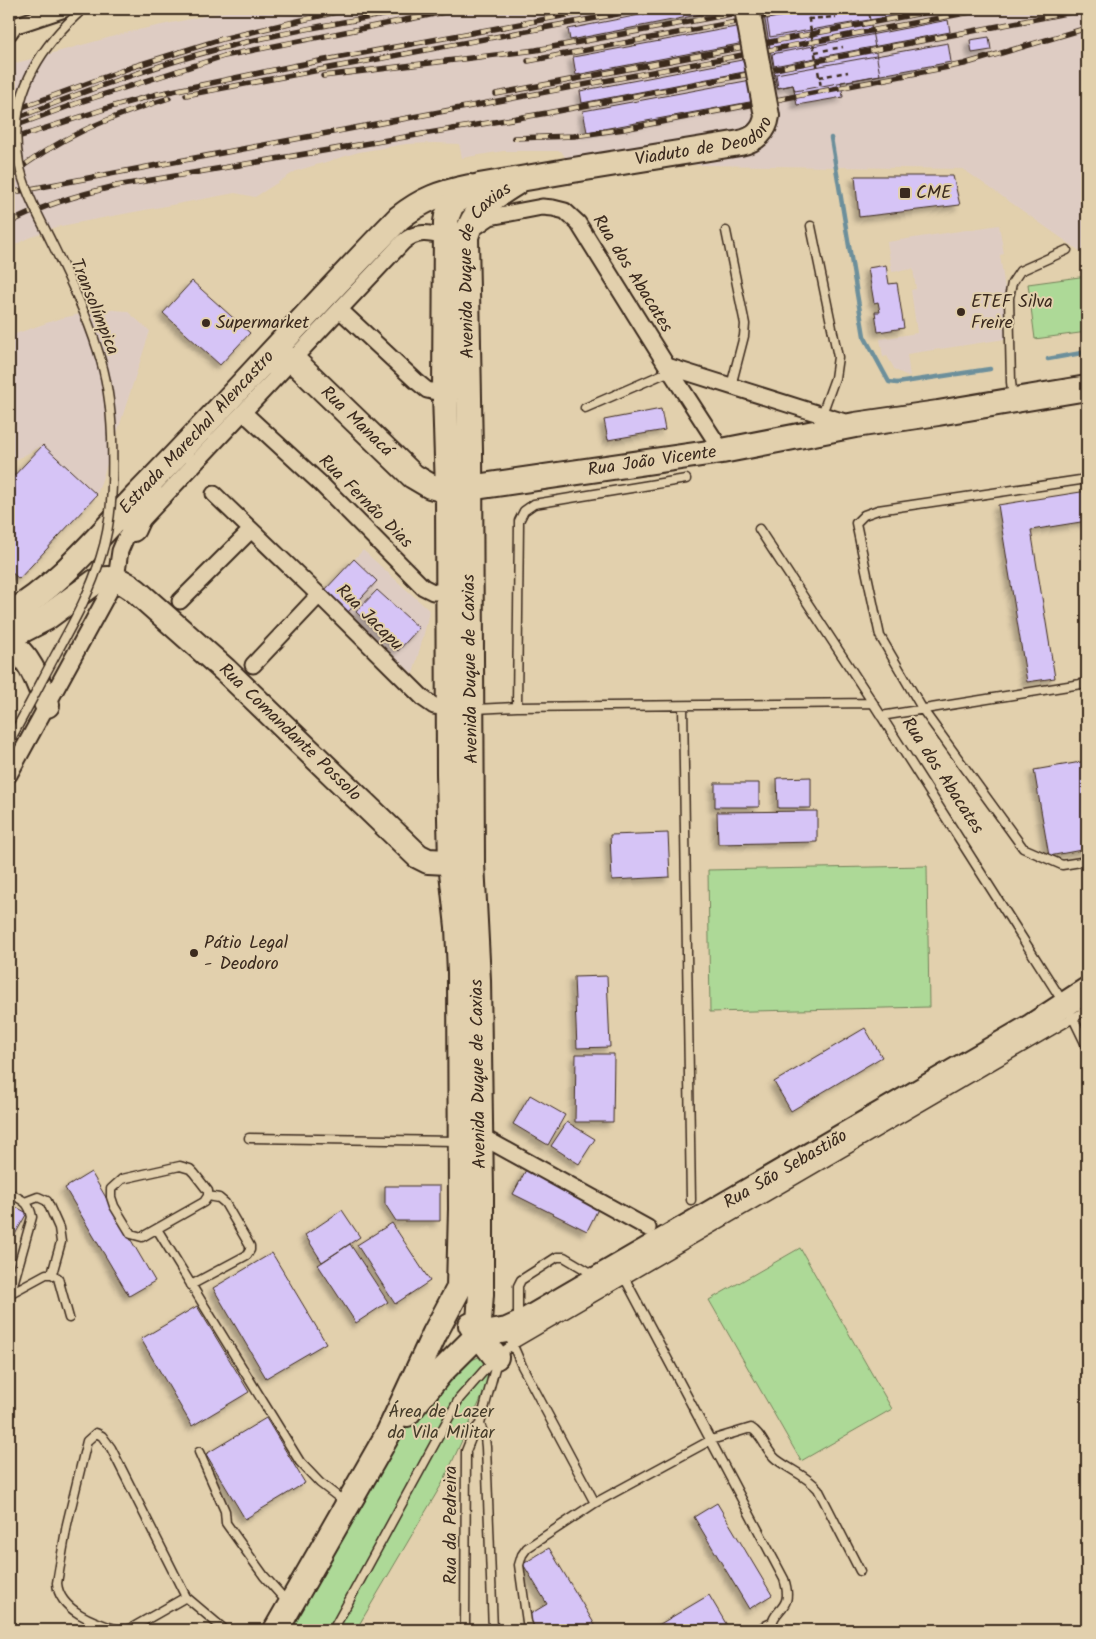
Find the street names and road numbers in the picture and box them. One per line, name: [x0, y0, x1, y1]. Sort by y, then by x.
street label: Viaduto de Deodoro: [633, 113, 781, 174]
street label: Avenida Duque de Caxias: [451, 175, 518, 359]
street label: Rua dos Abacates: [584, 209, 680, 339]
street label: Transolímpica: [61, 254, 127, 360]
street label: Estrada Marechal Alencastro: [112, 344, 282, 521]
street label: Rua Manacá: [313, 379, 401, 465]
street label: Rua João Vicente: [586, 437, 718, 485]
street label: Rua Fernão Dias: [311, 448, 419, 556]
street label: Avenida Duque de Caxias: [455, 574, 487, 764]
street label: Rua Jacapu: [329, 578, 410, 659]
street label: Rua Comandante Possolo: [212, 656, 368, 809]
street label: Rua dos Abacates: [893, 712, 991, 841]
street label: Avenida Duque de Caxias: [463, 979, 495, 1169]
street label: Rua São Sebastião: [718, 1122, 853, 1217]
street label: Rua da Pedreira: [437, 1465, 466, 1585]

